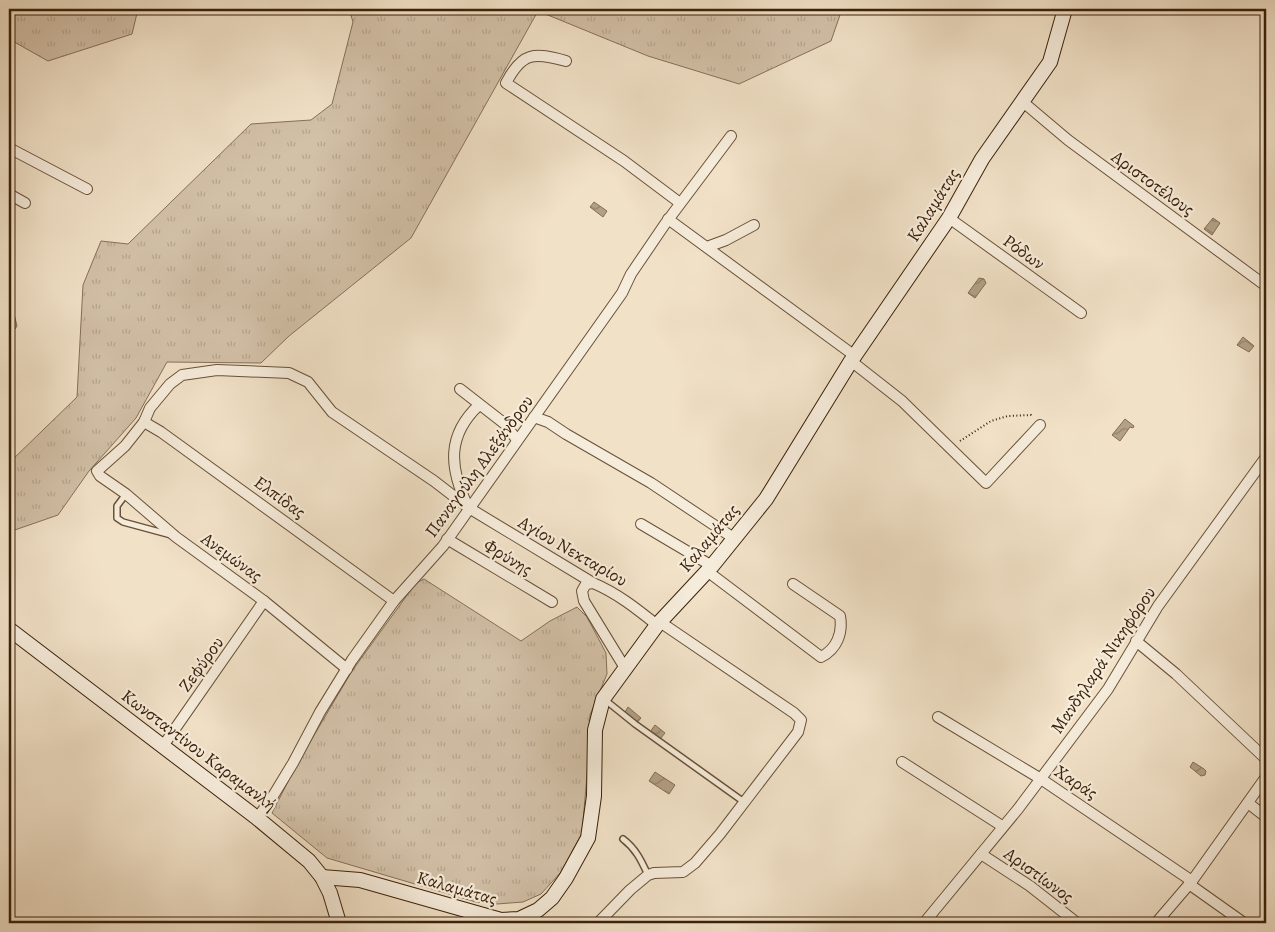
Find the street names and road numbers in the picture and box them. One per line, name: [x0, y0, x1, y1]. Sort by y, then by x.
street label: Αριστοτέλους: [1106, 144, 1199, 221]
street label: Καλαμάτας: [901, 164, 965, 246]
street label: Ρόδων: [998, 229, 1050, 275]
street label: Παναγούλη Αλεξάνδρου: [419, 390, 539, 542]
street label: Ελπίδας: [249, 470, 311, 524]
street label: Καλαμάτας: [673, 499, 745, 577]
street label: Αγίου Νεκταρίου: [513, 510, 632, 592]
street label: Ανεμώνας: [196, 526, 267, 587]
street label: Φρύνης: [479, 533, 537, 581]
street label: Μανδηλαρά Νικηφόρου: [1045, 582, 1161, 738]
street label: Ζεφύρου: [173, 632, 229, 696]
street label: Κωνσταντίνου Καραμανλή: [117, 684, 281, 816]
street label: Χαράς: [1050, 759, 1102, 805]
street label: Αριστίωνος: [999, 841, 1079, 908]
street label: Καλαμάτας: [414, 865, 500, 911]

